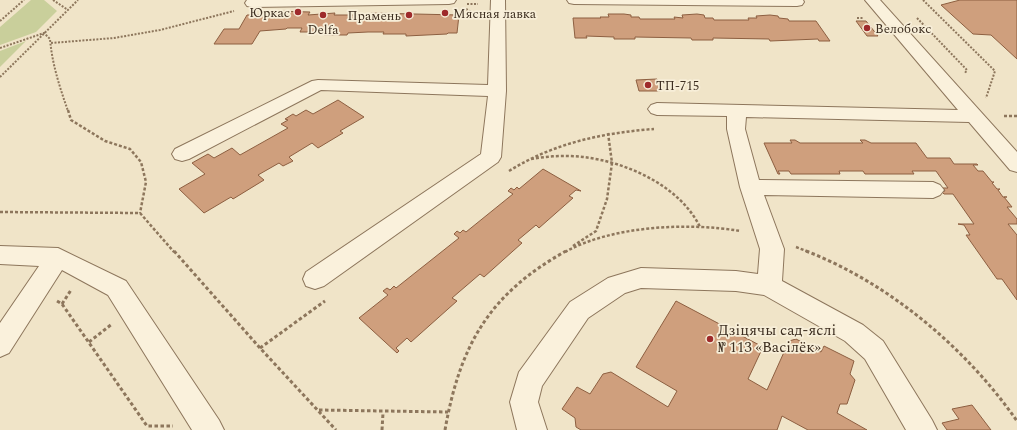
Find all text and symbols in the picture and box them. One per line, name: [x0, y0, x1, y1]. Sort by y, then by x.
place label: Юркас: [249, 3, 290, 23]
place label: Мясная лавка: [453, 4, 537, 24]
place label: Прамень: [347, 6, 401, 26]
marker: Юркас: [293, 7, 303, 17]
marker: Мясная лавка: [440, 8, 450, 18]
marker: Delfa: [318, 10, 328, 20]
marker: Прамень: [404, 10, 414, 20]
place label: Велобокс: [875, 19, 931, 39]
place label: Delfa: [308, 20, 339, 40]
marker: Велобокс: [862, 23, 872, 33]
place label: ТП-715: [656, 76, 699, 96]
marker: ТП-715: [643, 80, 653, 90]
place label: Дзіцячы сад-яслі № 113 «Васілёк»: [718, 319, 836, 359]
marker: Дзіцячы сад-яслі № 113 «Васілёк»: [705, 334, 715, 344]

